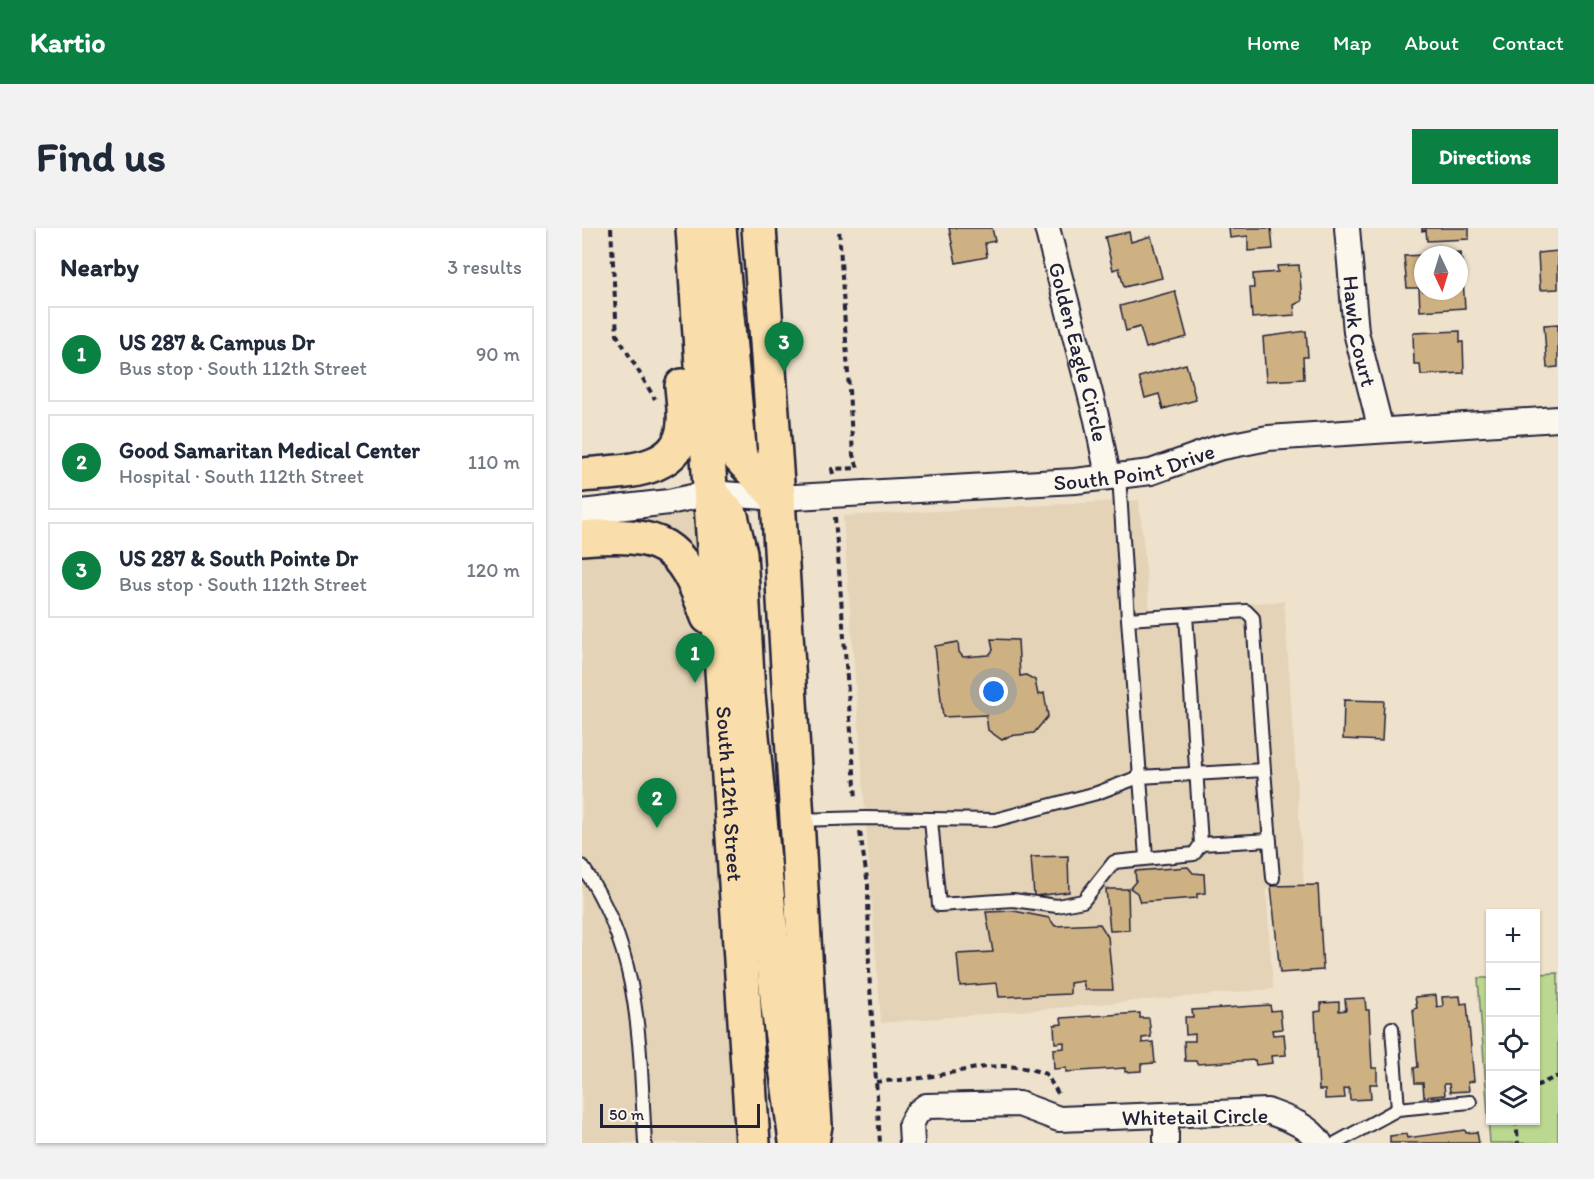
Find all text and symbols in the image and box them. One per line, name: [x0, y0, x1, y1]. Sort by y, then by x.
text: Kartio: [30, 25, 105, 59]
text: Home: [1247, 30, 1300, 55]
text: Map: [1333, 30, 1372, 55]
text: About: [1405, 30, 1459, 55]
text: Contact: [1492, 30, 1564, 55]
button: Directions: [1412, 129, 1558, 184]
text: Find us: [36, 131, 166, 182]
north arrow: [1414, 246, 1468, 300]
text: Nearby: [60, 251, 139, 283]
text: 3 results: [447, 255, 522, 279]
street label: Golden Eagle Circle: [1042, 259, 1114, 444]
street label: Hawk Court: [1337, 274, 1382, 390]
pin: 3: [764, 322, 804, 372]
text: US 287 & Campus Dr: [119, 329, 315, 356]
text: 1: [77, 342, 86, 366]
text: 90 m: [476, 342, 520, 366]
text: Bus stop · South 112th Street: [119, 356, 367, 380]
text: Good Samaritan Medical Center: [119, 437, 420, 464]
street label: South Point Drive: [1053, 437, 1218, 496]
text: 2: [76, 450, 87, 474]
text: 110 m: [468, 450, 520, 474]
text: Hospital · South 112th Street: [119, 464, 364, 488]
text: US 287 & South Pointe Dr: [119, 545, 358, 572]
text: 3: [76, 558, 87, 582]
text: 120 m: [467, 558, 520, 582]
text: Bus stop · South 112th Street: [119, 572, 367, 596]
pin: 1: [676, 634, 714, 683]
your location: [979, 677, 1008, 706]
street label: South 112th Street: [710, 705, 749, 882]
pin: 2: [638, 778, 676, 828]
map controls: [1486, 909, 1540, 1125]
button: +: [1486, 909, 1540, 963]
button: −: [1486, 963, 1540, 1017]
button: locate: [1486, 1017, 1540, 1071]
button: layers: [1486, 1071, 1540, 1125]
scale bar: [600, 1101, 760, 1128]
street label: Whitetail Circle: [1121, 1102, 1269, 1131]
text: 50 m: [609, 1105, 644, 1124]

